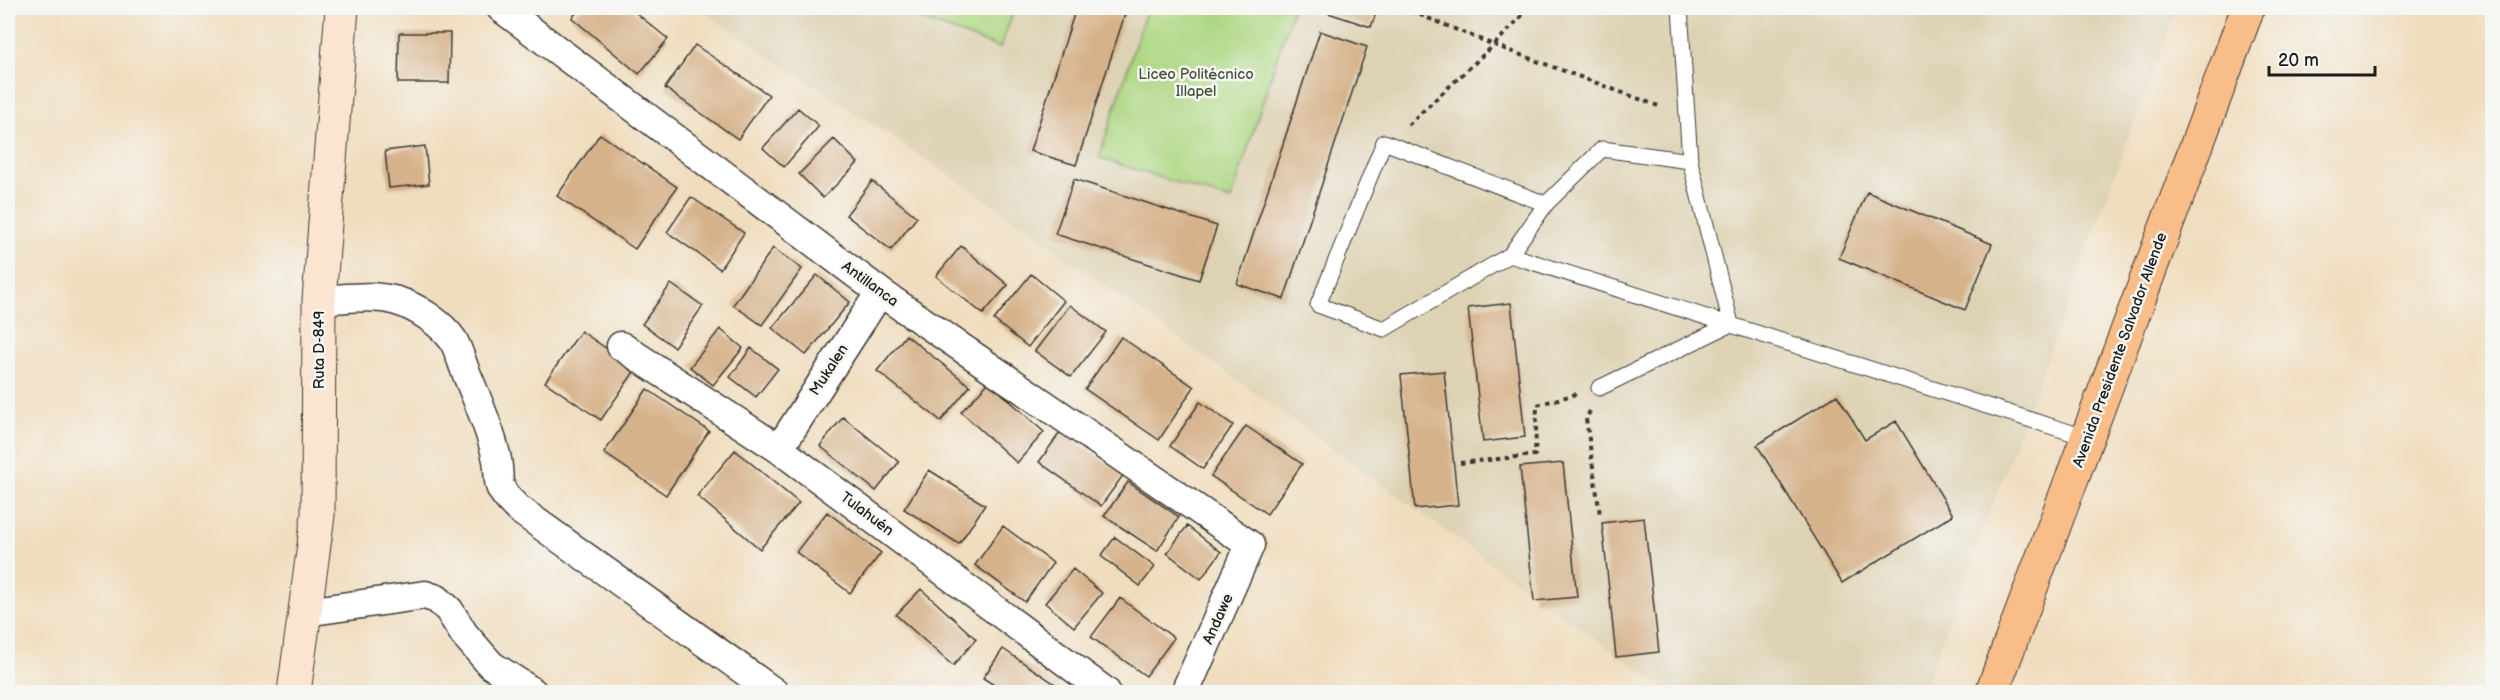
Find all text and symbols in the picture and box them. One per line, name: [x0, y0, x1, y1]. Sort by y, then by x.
scale bar: [2269, 39, 2376, 77]
text: 20 m: [2278, 50, 2319, 71]
park label: Liceo Politécnico Illapel: [1138, 65, 1254, 101]
street label: Avenida Presidente Salvador Allende: [2069, 230, 2171, 470]
street label: Antillanca: [838, 257, 902, 311]
street label: Ruta D-849: [310, 311, 329, 389]
street label: Mukalen: [805, 341, 853, 399]
street label: Tulahuén: [837, 488, 897, 540]
street label: Andawe: [1198, 591, 1238, 647]

